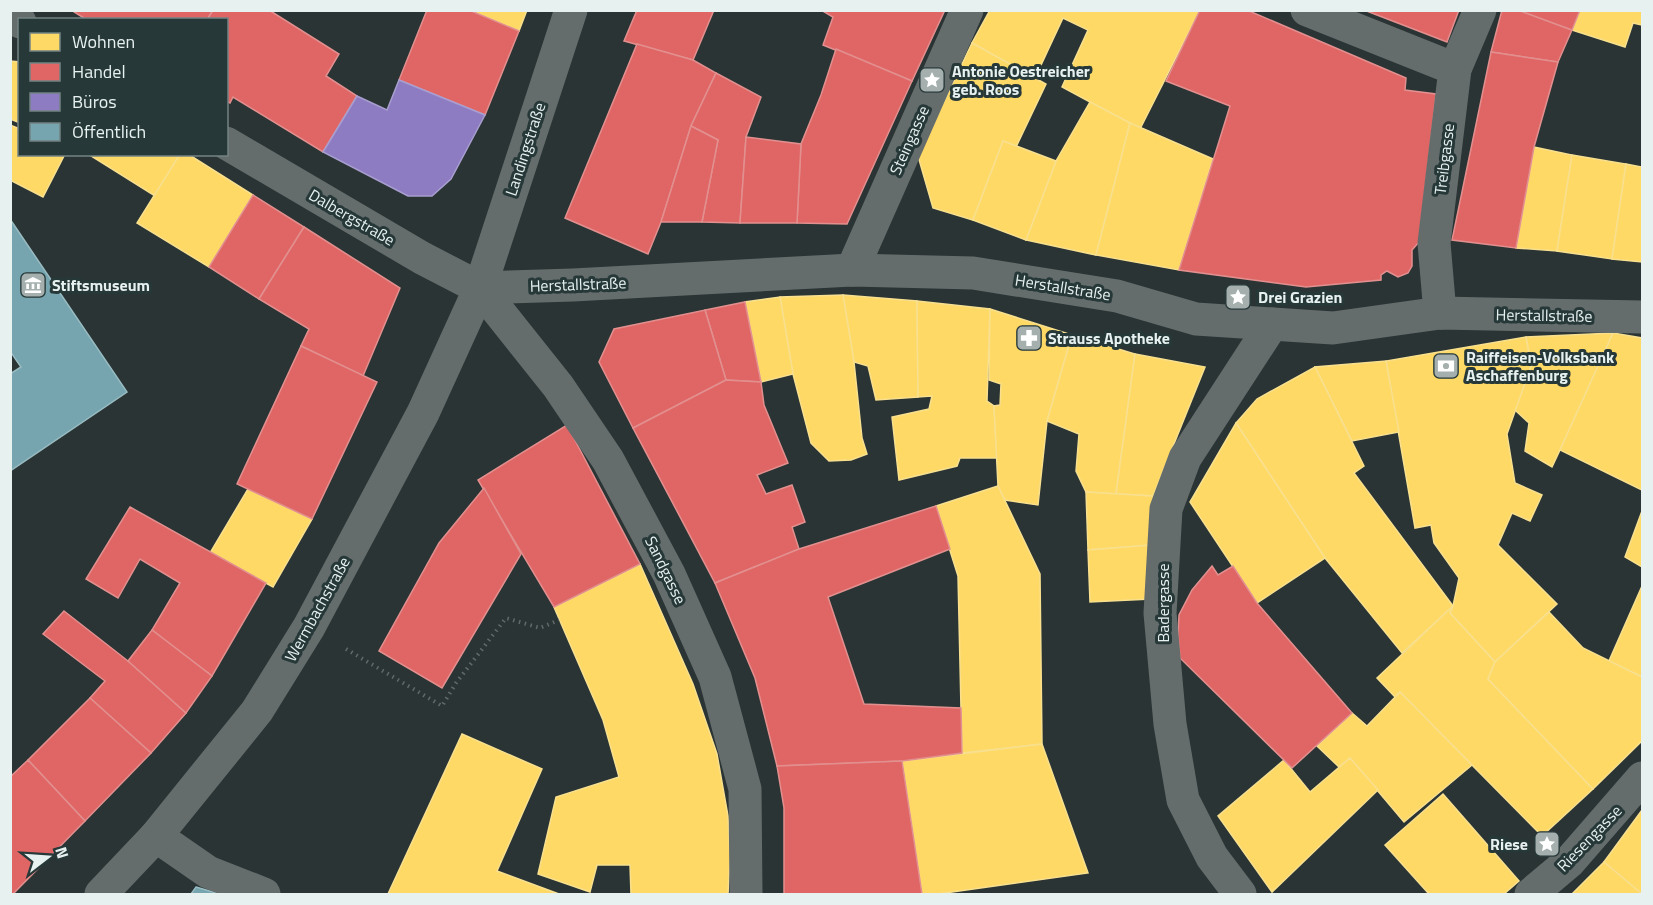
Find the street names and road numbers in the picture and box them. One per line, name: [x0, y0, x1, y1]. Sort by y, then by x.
street label: Landingstraße: [499, 99, 551, 199]
street label: Steingasse: [883, 102, 935, 178]
street label: Treibgasse: [1428, 122, 1460, 196]
street label: Dalbergstraße: [304, 183, 400, 251]
street label: Herstallstraße: [1013, 268, 1113, 306]
street label: Herstallstraße: [529, 270, 627, 298]
street label: Herstallstraße: [1495, 302, 1593, 328]
street label: Sandgasse: [639, 532, 693, 608]
street label: Wermbachstraße: [278, 552, 356, 666]
street label: Badergasse: [1151, 563, 1175, 643]
street label: Riesengasse: [1551, 799, 1627, 877]

